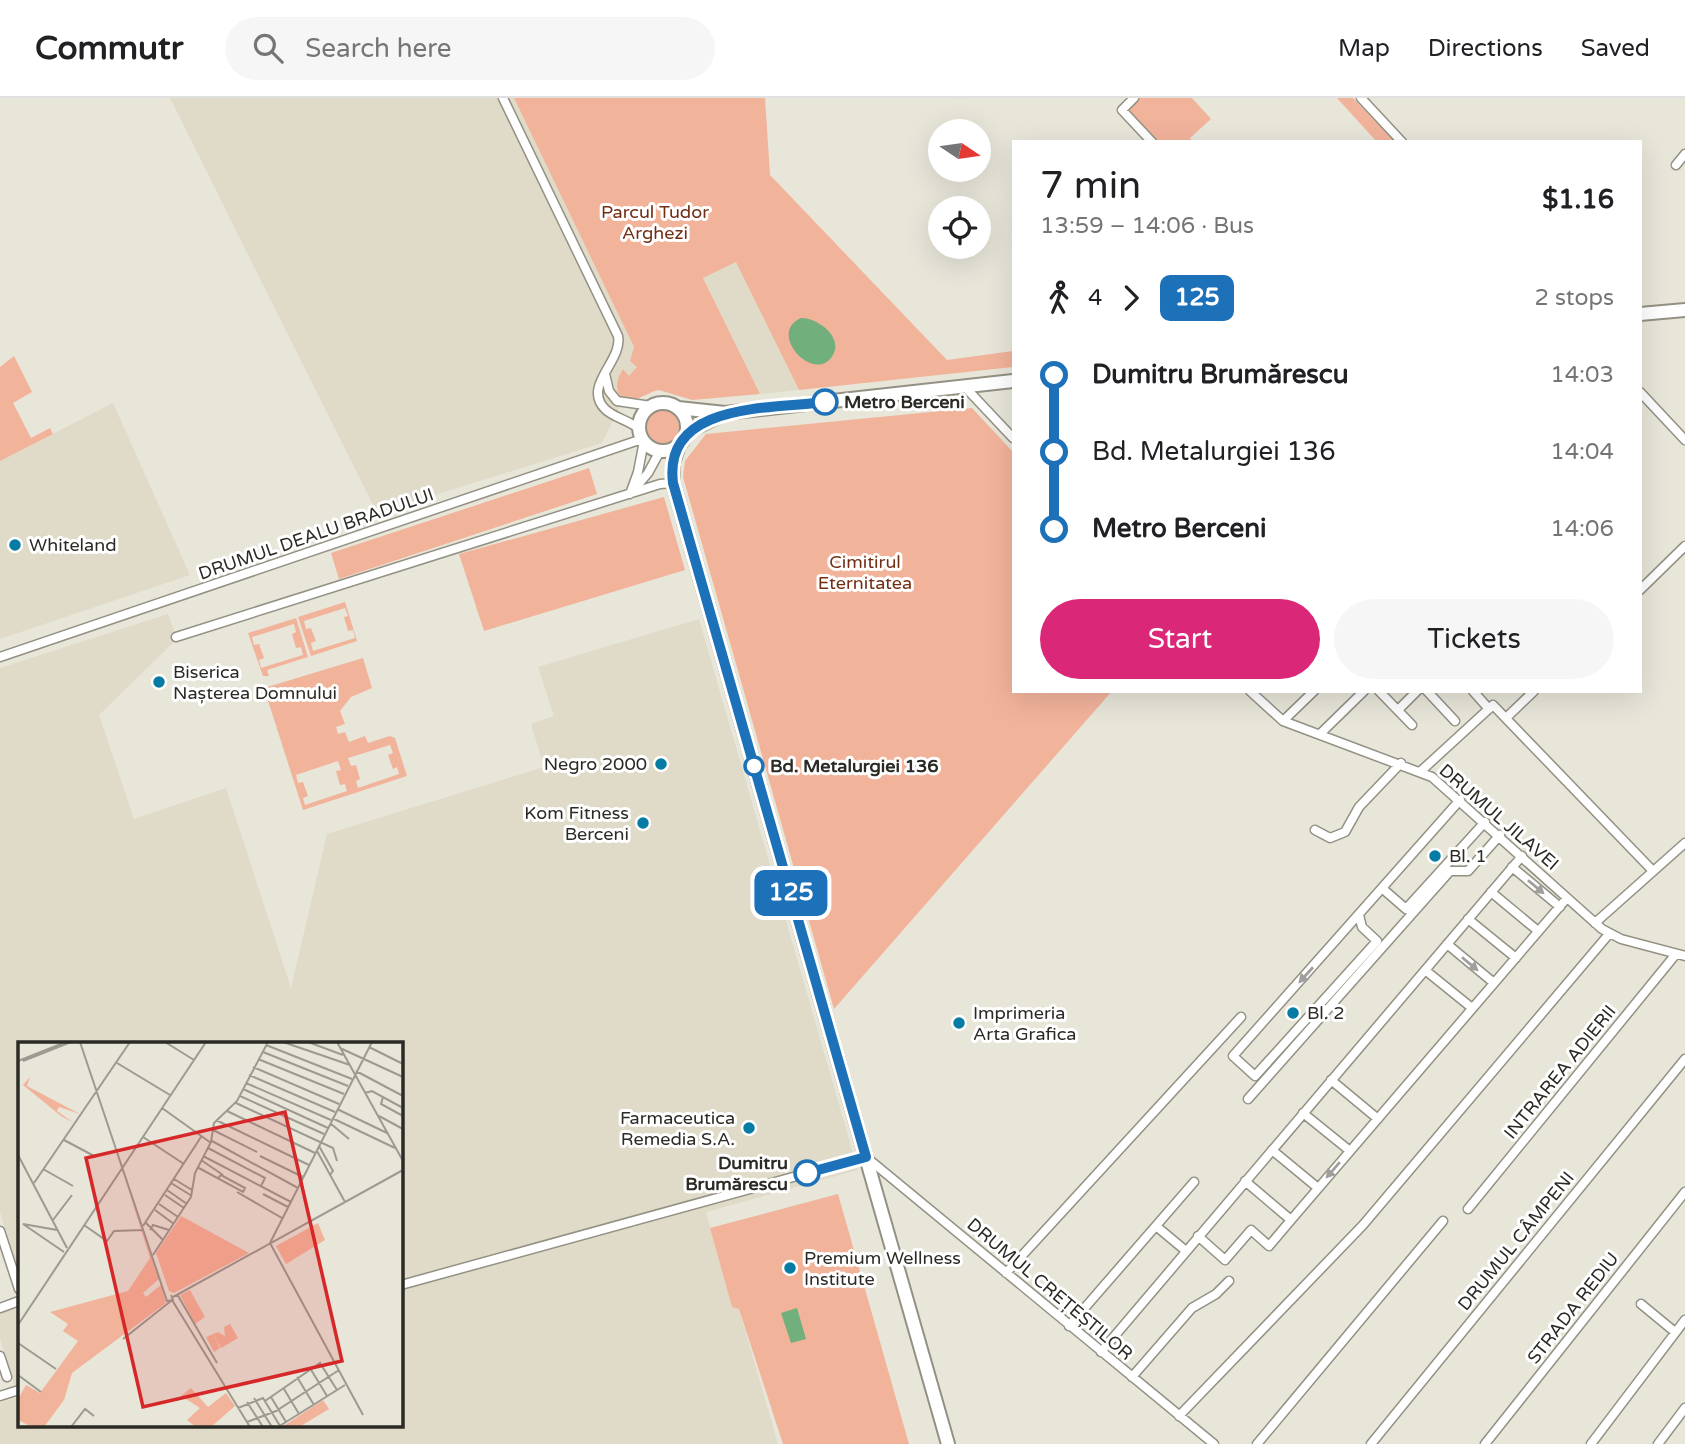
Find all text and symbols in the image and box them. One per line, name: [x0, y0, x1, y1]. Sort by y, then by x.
search box: [225, 17, 715, 80]
text: Commutr: [35, 29, 183, 68]
icon: search: [249, 29, 287, 67]
text: Search here: [305, 33, 451, 64]
text: Map: [1338, 34, 1390, 63]
text: Directions: [1428, 34, 1543, 63]
text: Saved: [1581, 34, 1650, 63]
north arrow: [928, 119, 990, 182]
map controls: [928, 119, 991, 259]
text: 7 min: [1040, 163, 1141, 209]
text: $1.16: [1542, 184, 1614, 215]
button: locate: [928, 196, 991, 259]
park label: Parcul Tudor Arghezi: [601, 201, 709, 244]
text: 13:59 – 14:06 · Bus: [1040, 212, 1254, 240]
icon: walk: [1040, 279, 1078, 317]
icon: forward: [1112, 279, 1150, 317]
text: 125: [1174, 283, 1220, 312]
text: 4: [1088, 284, 1102, 312]
text: 2 stops: [1534, 284, 1614, 312]
text: Dumitru Brumărescu: [1092, 359, 1349, 390]
text: 14:03: [1550, 361, 1614, 389]
marker: Metro Berceni: [812, 389, 838, 415]
place label: Metro Berceni: [844, 391, 965, 413]
text: Bd. Metalurgiei 136: [1092, 436, 1336, 467]
text: 14:04: [1550, 438, 1614, 466]
street label: DRUMUL DEALU BRADULUI: [195, 483, 437, 585]
text: Metro Berceni: [1092, 513, 1267, 544]
text: 14:06: [1550, 515, 1614, 543]
place label: Whiteland: [29, 534, 117, 556]
marker: Whiteland: [7, 537, 23, 553]
park label: Cimitirul Eternitatea: [818, 551, 912, 594]
button: Start: [1040, 599, 1320, 679]
button: Tickets: [1334, 599, 1614, 679]
place label: Biserica Nașterea Domnului: [173, 661, 337, 704]
marker: Biserica Nașterea Domnului: [151, 674, 167, 690]
place label: Negro 2000: [544, 753, 647, 775]
place label: Bd. Metalurgiei 136: [770, 755, 939, 777]
marker: Negro 2000: [653, 756, 669, 772]
marker: Bd. Metalurgiei 136: [744, 756, 764, 776]
street label: DRUMUL JILAVEI: [1435, 759, 1563, 875]
place label: Kom Fitness Berceni: [524, 802, 629, 845]
marker: Kom Fitness Berceni: [635, 815, 651, 831]
place label: Bl. 1: [1449, 845, 1487, 867]
marker: Bl. 1: [1427, 848, 1443, 864]
line badge: 125: [751, 870, 831, 916]
text: 125: [768, 878, 814, 907]
one-way arrow: [1527, 879, 1544, 894]
one-way arrow: [1462, 956, 1479, 971]
one-way arrow: [1299, 966, 1314, 983]
street label: INTRAREA ADIERII: [1499, 1001, 1621, 1143]
place label: Imprimeria Arta Grafica: [973, 1002, 1076, 1045]
place label: Bl. 2: [1307, 1002, 1345, 1024]
marker: Bl. 2: [1285, 1005, 1301, 1021]
marker: Imprimeria Arta Grafica: [951, 1015, 967, 1031]
inset map: [18, 1042, 402, 1426]
place label: Farmaceutica Remedia S.A.: [620, 1107, 735, 1150]
marker: Farmaceutica Remedia S.A.: [741, 1120, 757, 1136]
place label: Dumitru Brumărescu: [685, 1152, 788, 1195]
marker: Dumitru Brumărescu: [794, 1160, 820, 1186]
one-way arrow: [1326, 1162, 1341, 1179]
street label: DRUMUL CÂMPENI: [1453, 1167, 1579, 1315]
street label: DRUMUL CREȚEȘTILOR: [963, 1213, 1137, 1365]
place label: Premium Wellness Institute: [804, 1247, 961, 1290]
street label: STRADA REDIU: [1523, 1248, 1623, 1368]
marker: Premium Wellness Institute: [782, 1260, 798, 1276]

